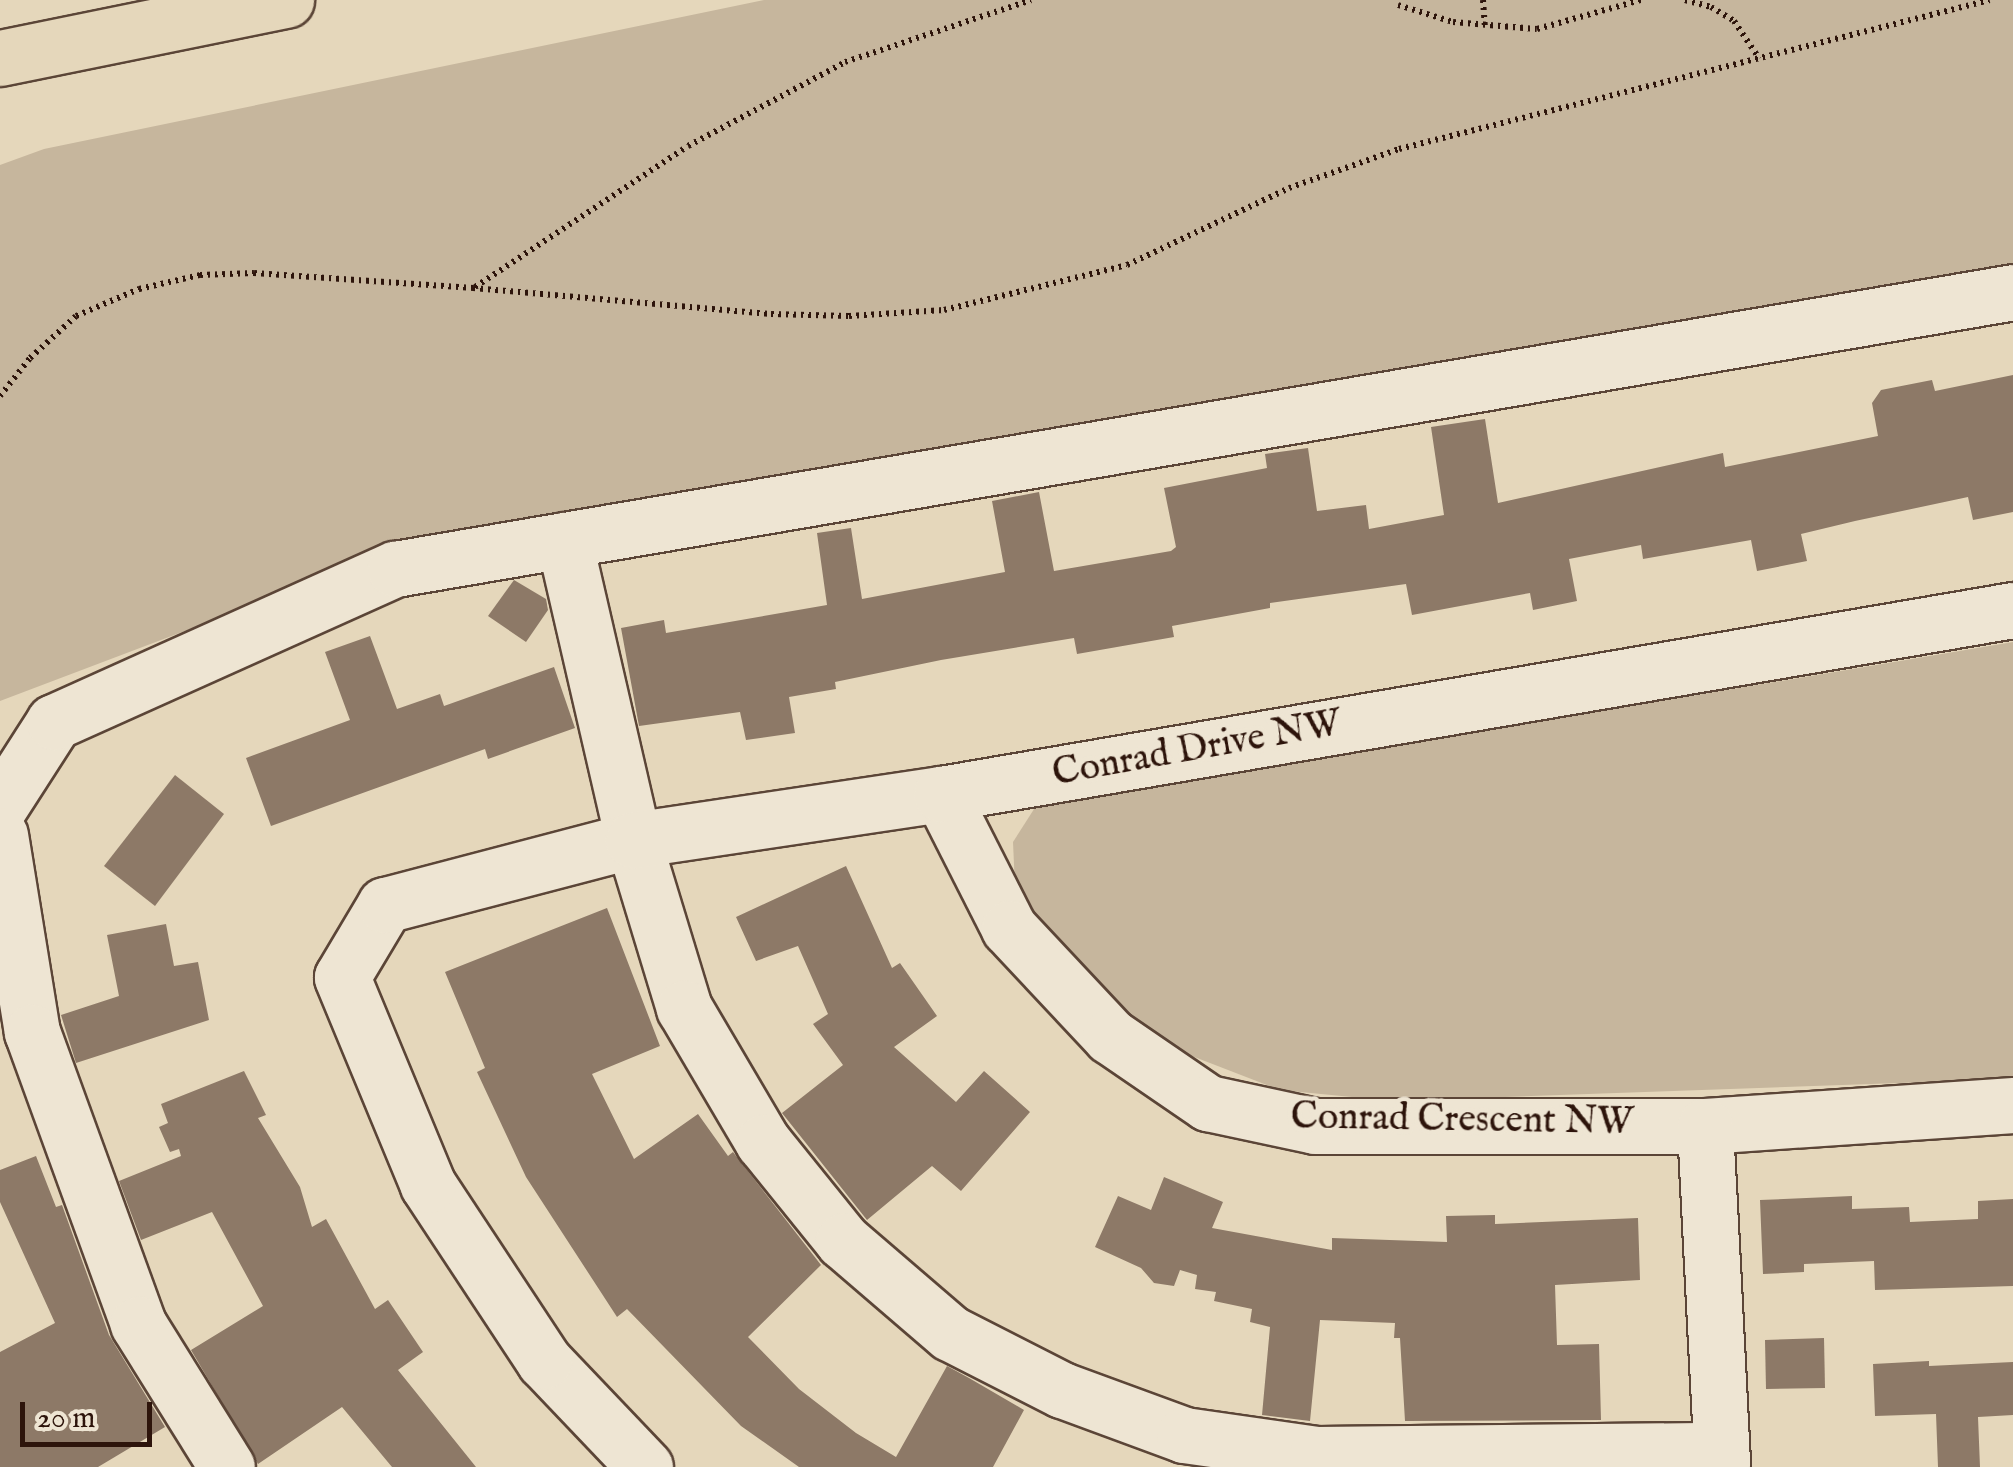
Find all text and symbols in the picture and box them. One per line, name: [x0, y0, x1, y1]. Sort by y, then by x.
street label: Conrad Drive NW: [1049, 702, 1345, 798]
street label: Conrad Crescent NW: [1290, 1095, 1634, 1147]
scale bar: [25, 1382, 158, 1444]
text: 20 m: [37, 1400, 96, 1438]

